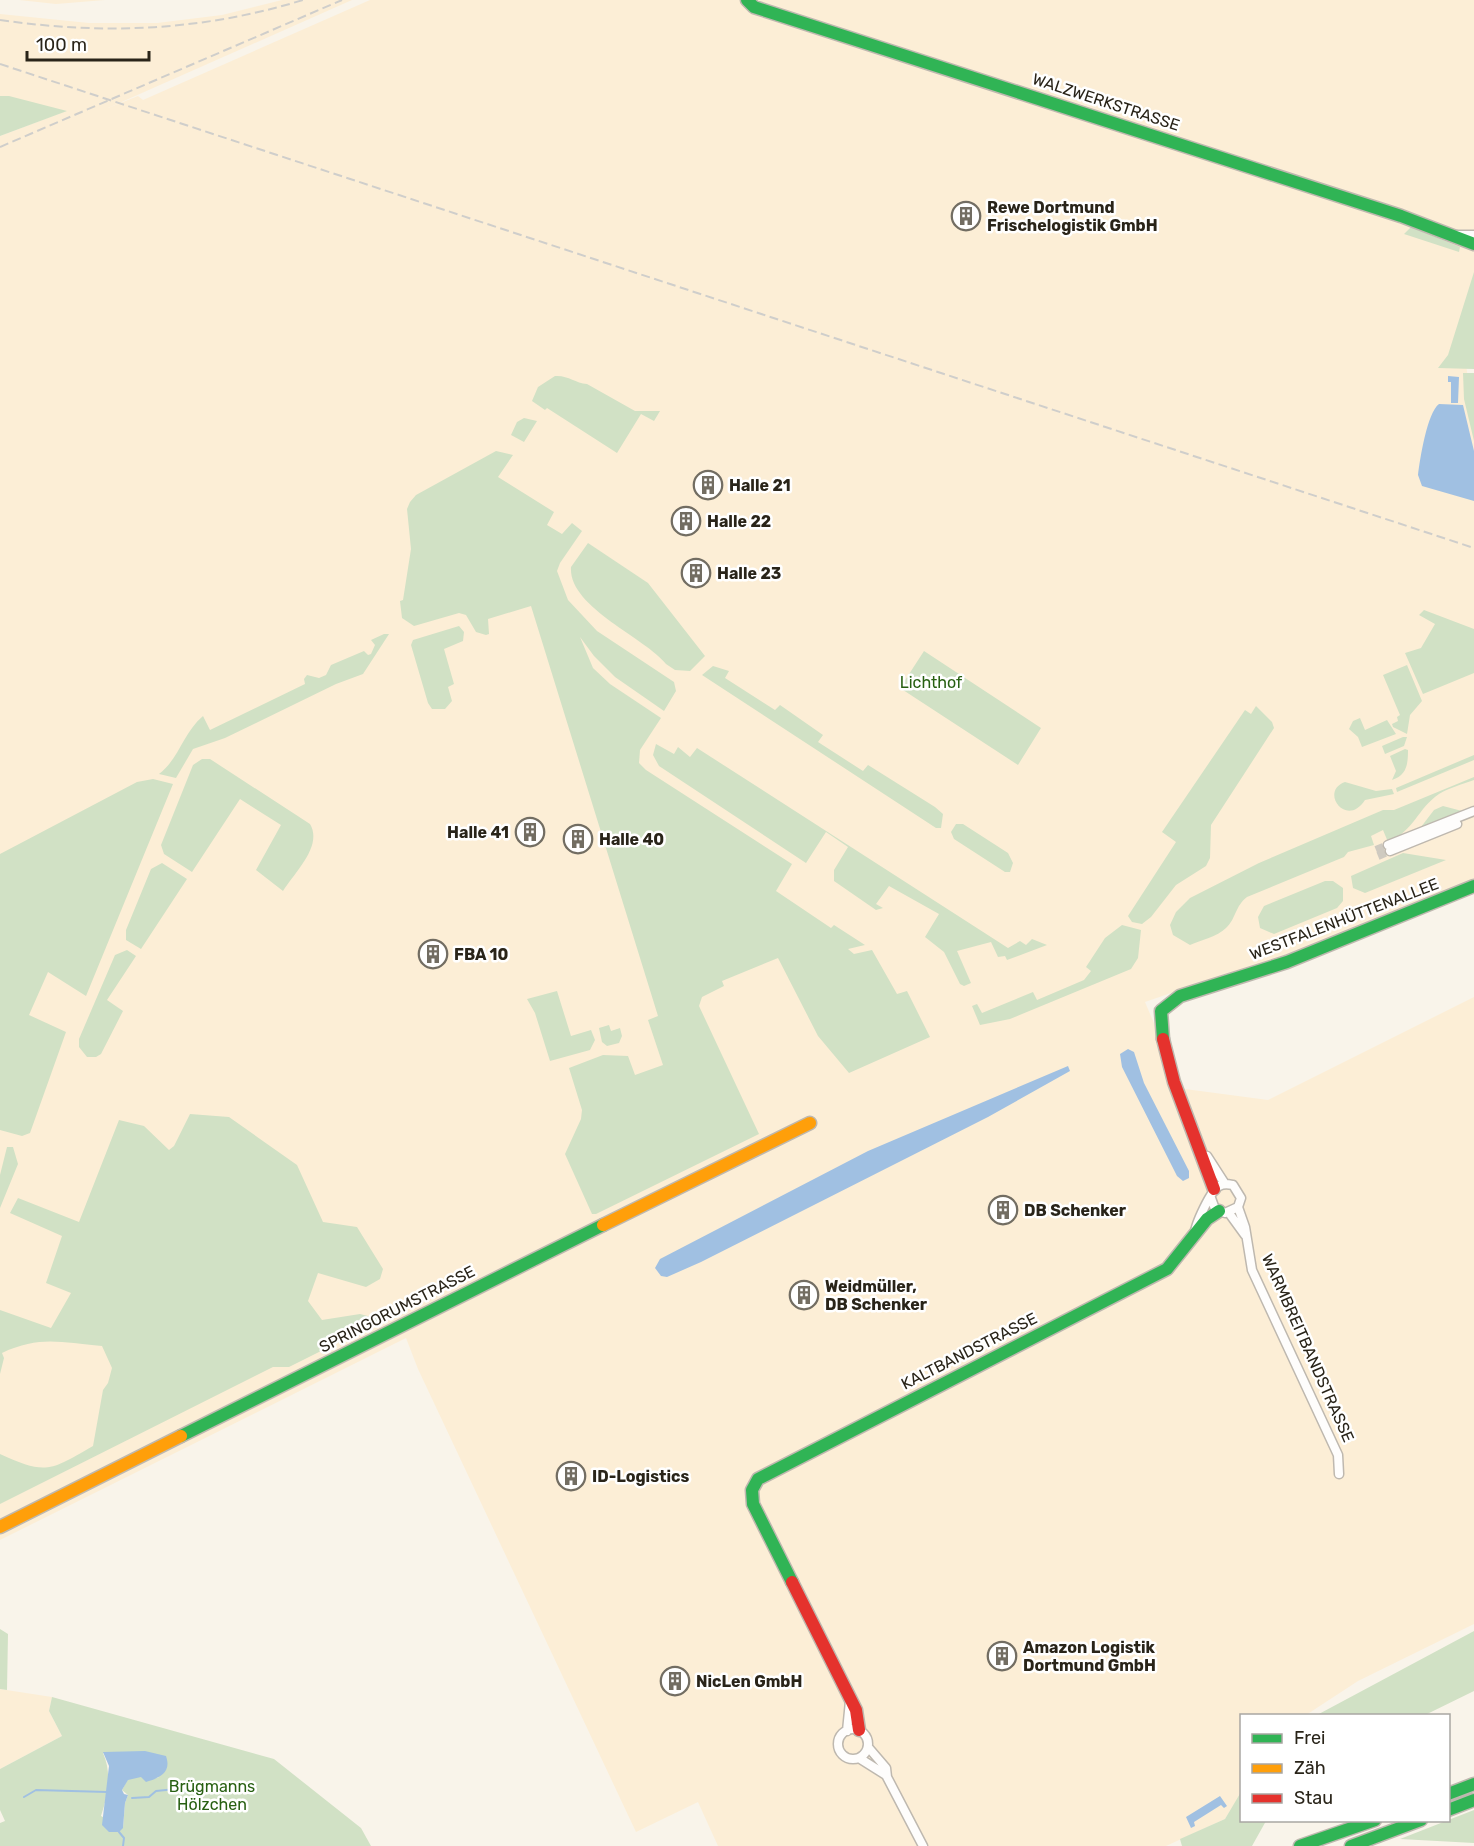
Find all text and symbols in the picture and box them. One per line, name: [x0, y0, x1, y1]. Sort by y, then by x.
scale bar: [27, 24, 148, 62]
text: 100 m: [36, 34, 87, 56]
street label: WALZWERKSTRASSE: [1030, 69, 1182, 135]
place label: Rewe Dortmund Frischelogistik GmbH: [987, 198, 1158, 235]
building icon: Rewe Dortmund Frischelogistik GmbH: [950, 200, 982, 232]
building icon: Halle 21: [692, 469, 724, 501]
place label: Halle 21: [729, 476, 791, 495]
building icon: Halle 22: [670, 505, 702, 537]
place label: Halle 22: [707, 512, 771, 531]
building icon: Halle 23: [680, 557, 712, 589]
place label: Halle 23: [717, 564, 781, 583]
park label: Lichthof: [900, 673, 963, 692]
building icon: Halle 41: [514, 816, 546, 848]
place label: Halle 41: [447, 823, 509, 842]
building icon: Halle 40: [562, 823, 594, 855]
place label: Halle 40: [599, 830, 664, 849]
street label: WESTFALENHÜTTENALLEE: [1247, 874, 1441, 964]
building icon: FBA 10: [417, 938, 449, 970]
place label: FBA 10: [454, 945, 508, 964]
building icon: DB Schenker: [987, 1194, 1019, 1226]
place label: DB Schenker: [1024, 1201, 1127, 1220]
street label: WARMBREITBANDSTRASSE: [1258, 1251, 1358, 1445]
street label: SPRINGORUMSTRASSE: [316, 1261, 478, 1357]
place label: Weidmüller, DB Schenker: [825, 1277, 928, 1314]
building icon: Weidmüller, DB Schenker: [788, 1279, 820, 1311]
street label: KALTBANDSTRASSE: [898, 1309, 1040, 1393]
building icon: ID-Logistics: [555, 1460, 587, 1492]
place label: ID-Logistics: [592, 1467, 689, 1486]
place label: Amazon Logistik Dortmund GmbH: [1023, 1638, 1156, 1675]
building icon: Amazon Logistik Dortmund GmbH: [986, 1640, 1018, 1672]
building icon: NicLen GmbH: [659, 1665, 691, 1697]
place label: NicLen GmbH: [696, 1672, 802, 1691]
legend: [1240, 1714, 1450, 1822]
text: Frei: [1294, 1727, 1325, 1749]
text: Zäh: [1294, 1757, 1326, 1779]
park label: Brügmanns Hölzchen: [169, 1777, 255, 1814]
text: Stau: [1294, 1787, 1333, 1809]

